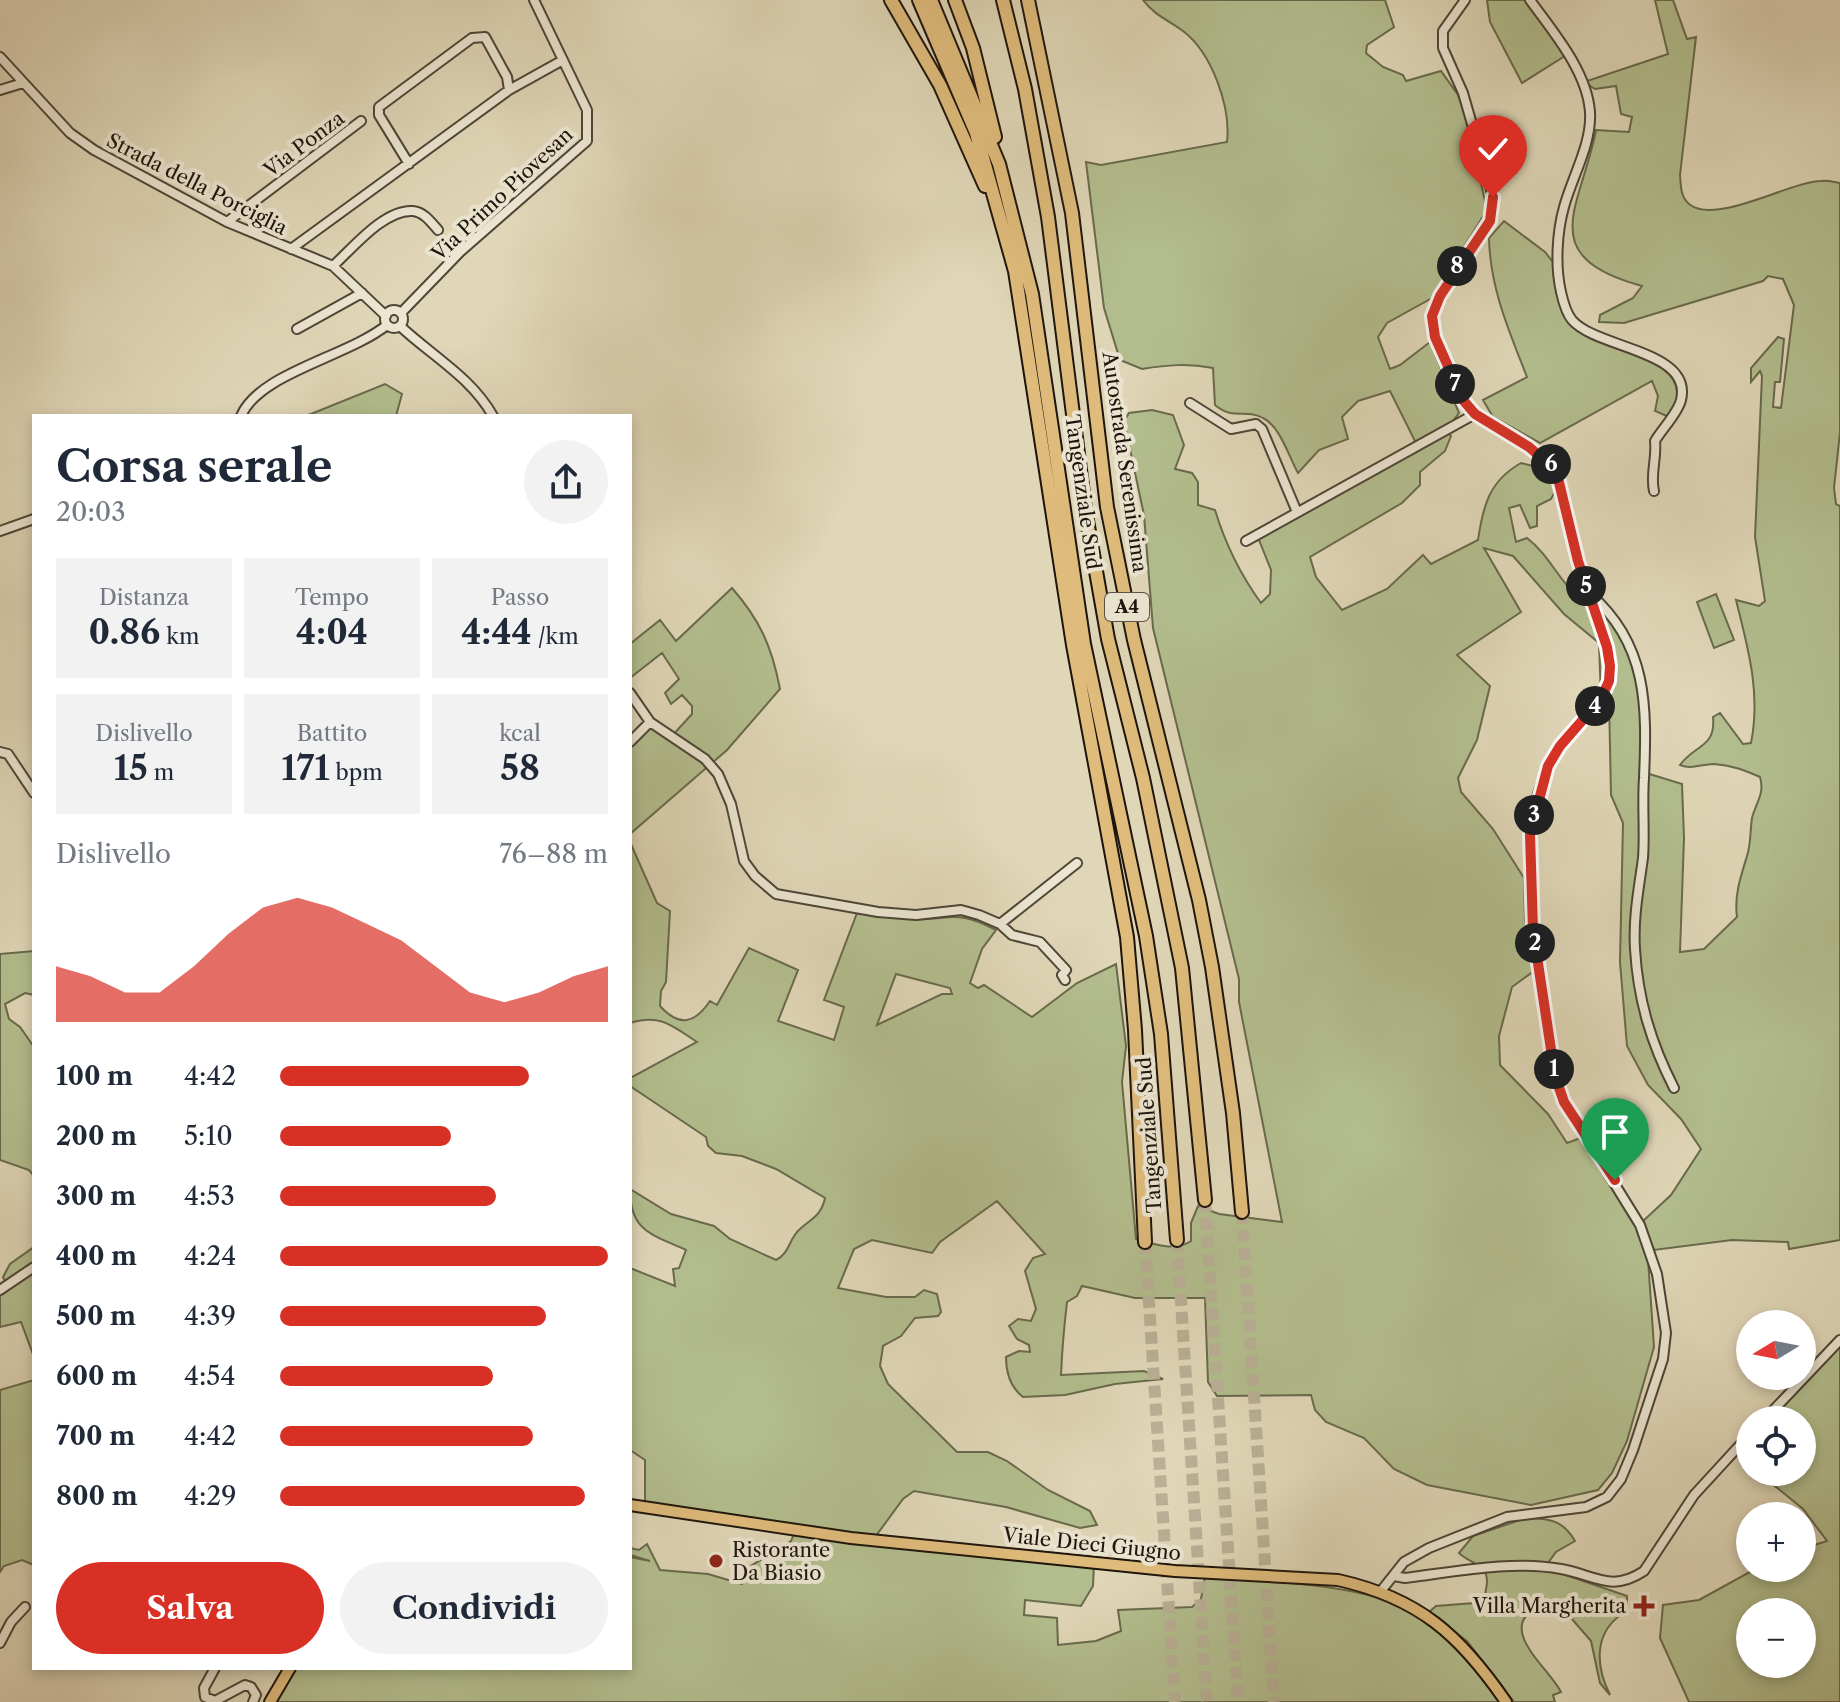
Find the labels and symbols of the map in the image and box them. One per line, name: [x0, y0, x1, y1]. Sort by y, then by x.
street label: Via Ponza: [258, 106, 349, 183]
pin: [1459, 115, 1527, 197]
street label: Via Primo Piovesan: [426, 122, 578, 266]
street label: Strada della Porciglia: [103, 128, 292, 240]
pin: 8: [1437, 246, 1477, 286]
street label: Autostrada Serenissima: [1098, 349, 1152, 574]
pin: 7: [1435, 364, 1475, 404]
street label: Tangenziale Sud: [1060, 413, 1106, 571]
pin: 6: [1531, 444, 1571, 484]
pin: 5: [1566, 566, 1606, 606]
road number: A4: [1105, 593, 1149, 621]
pin: 4: [1575, 686, 1615, 726]
pin: 3: [1514, 795, 1554, 835]
pin: 2: [1515, 923, 1555, 963]
pin: 1: [1534, 1049, 1574, 1089]
street label: Tangenziale Sud: [1132, 1056, 1166, 1214]
pin: [1581, 1098, 1649, 1180]
north arrow: [1736, 1310, 1816, 1390]
street label: Viale Dieci Giugno: [1001, 1523, 1182, 1565]
place label: Ristorante Da Biasio: [732, 1538, 830, 1585]
marker: Ristorante Da Biasio: [707, 1552, 725, 1570]
place label: Villa Margherita: [1472, 1594, 1626, 1618]
marker: Villa Margherita: [1633, 1595, 1655, 1617]

